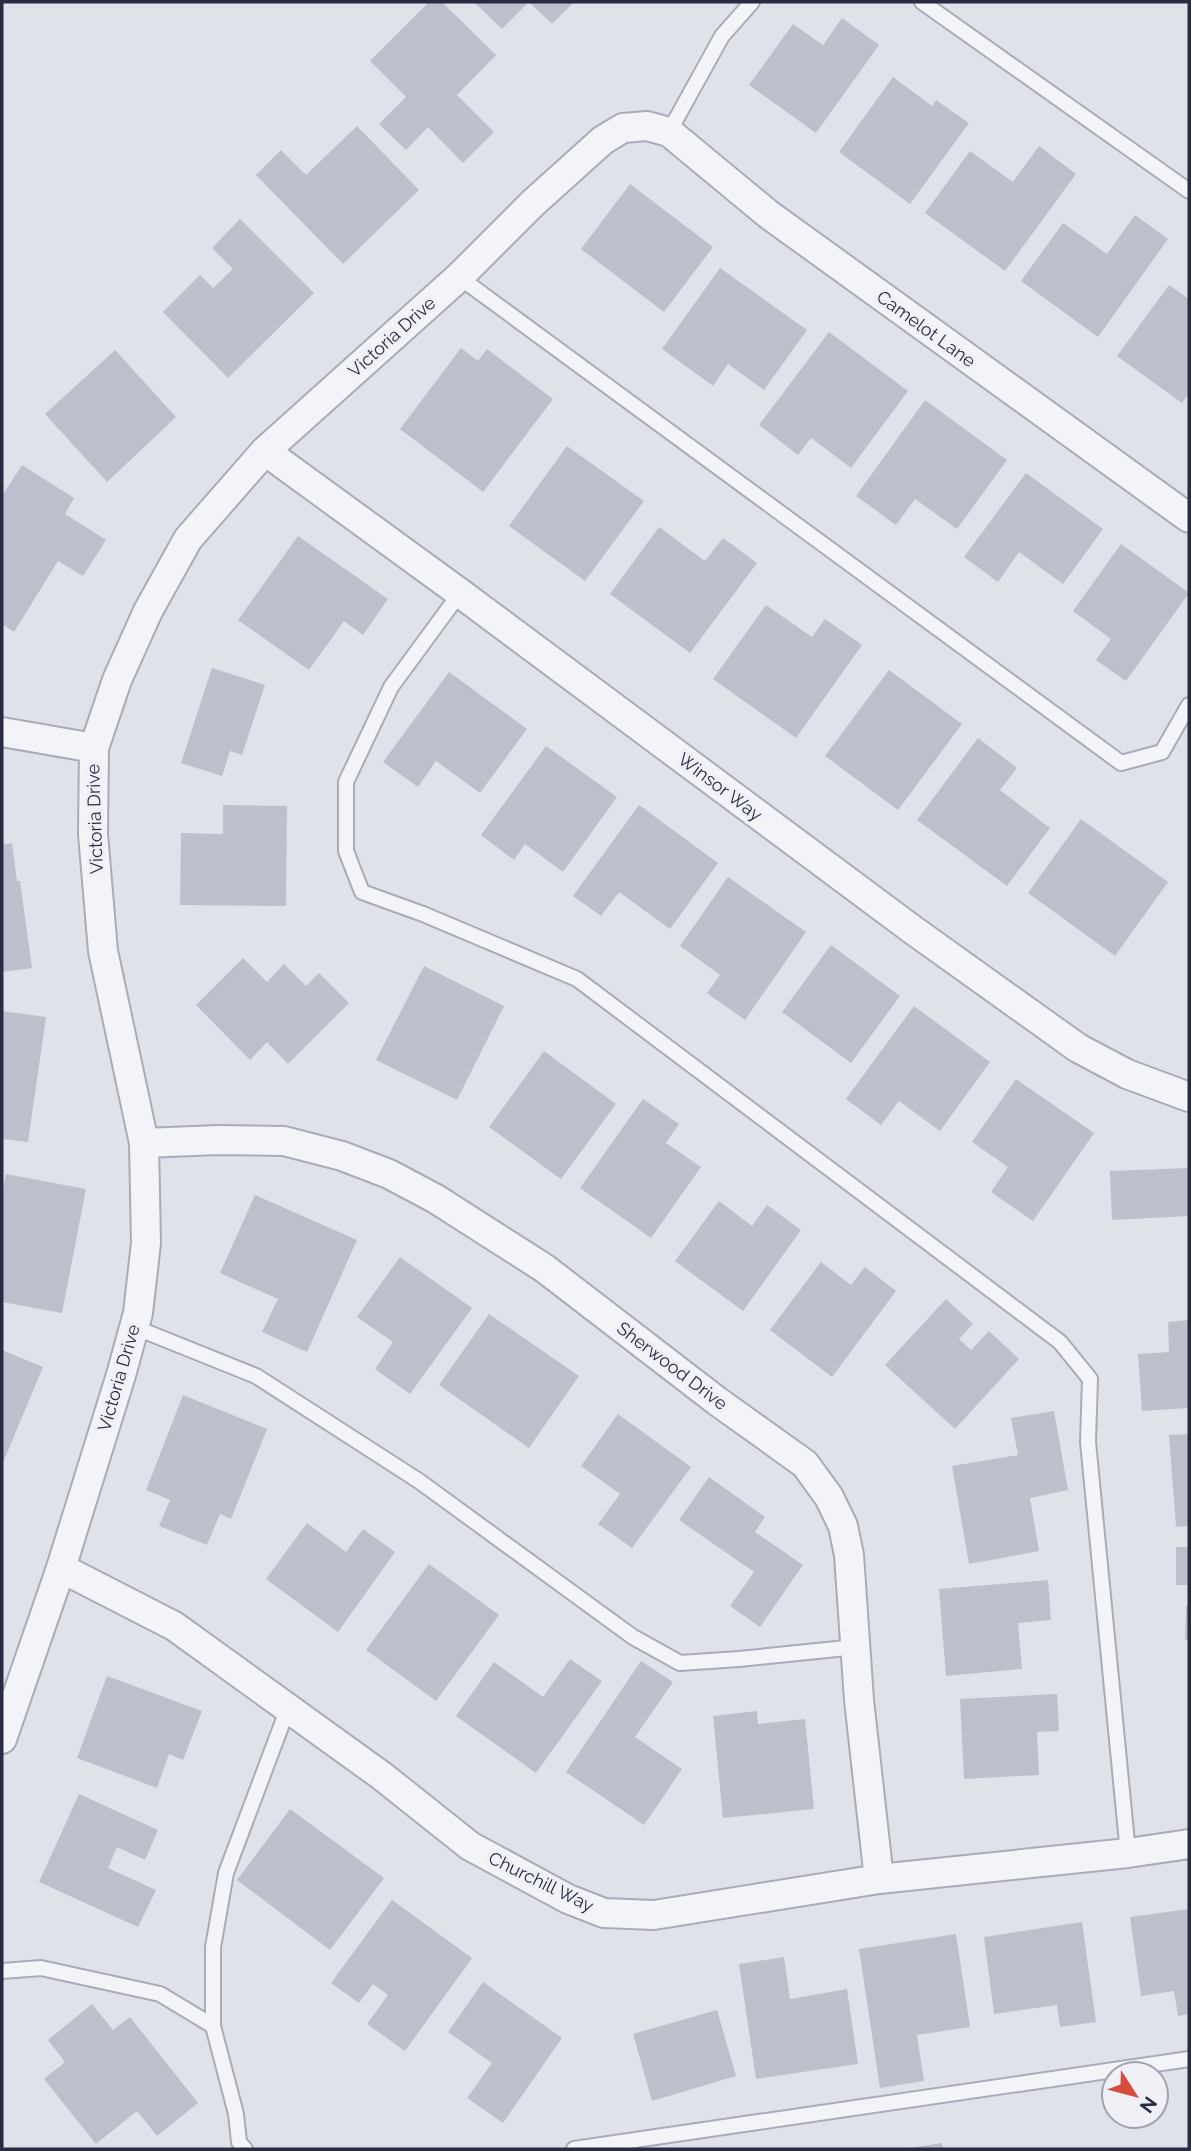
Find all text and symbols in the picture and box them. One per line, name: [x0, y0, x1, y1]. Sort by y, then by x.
street label: Camelot Lane: [873, 286, 980, 372]
street label: Victoria Drive: [344, 292, 440, 381]
street label: Winsor Way: [674, 748, 767, 825]
street label: Victoria Drive: [82, 763, 107, 874]
street label: Sherwood Drive: [613, 1317, 732, 1414]
street label: Victoria Drive: [93, 1322, 144, 1434]
street label: Churchill Way: [485, 1847, 597, 1916]
north arrow: [1100, 2060, 1170, 2130]
text: N: [1136, 2093, 1162, 2117]

